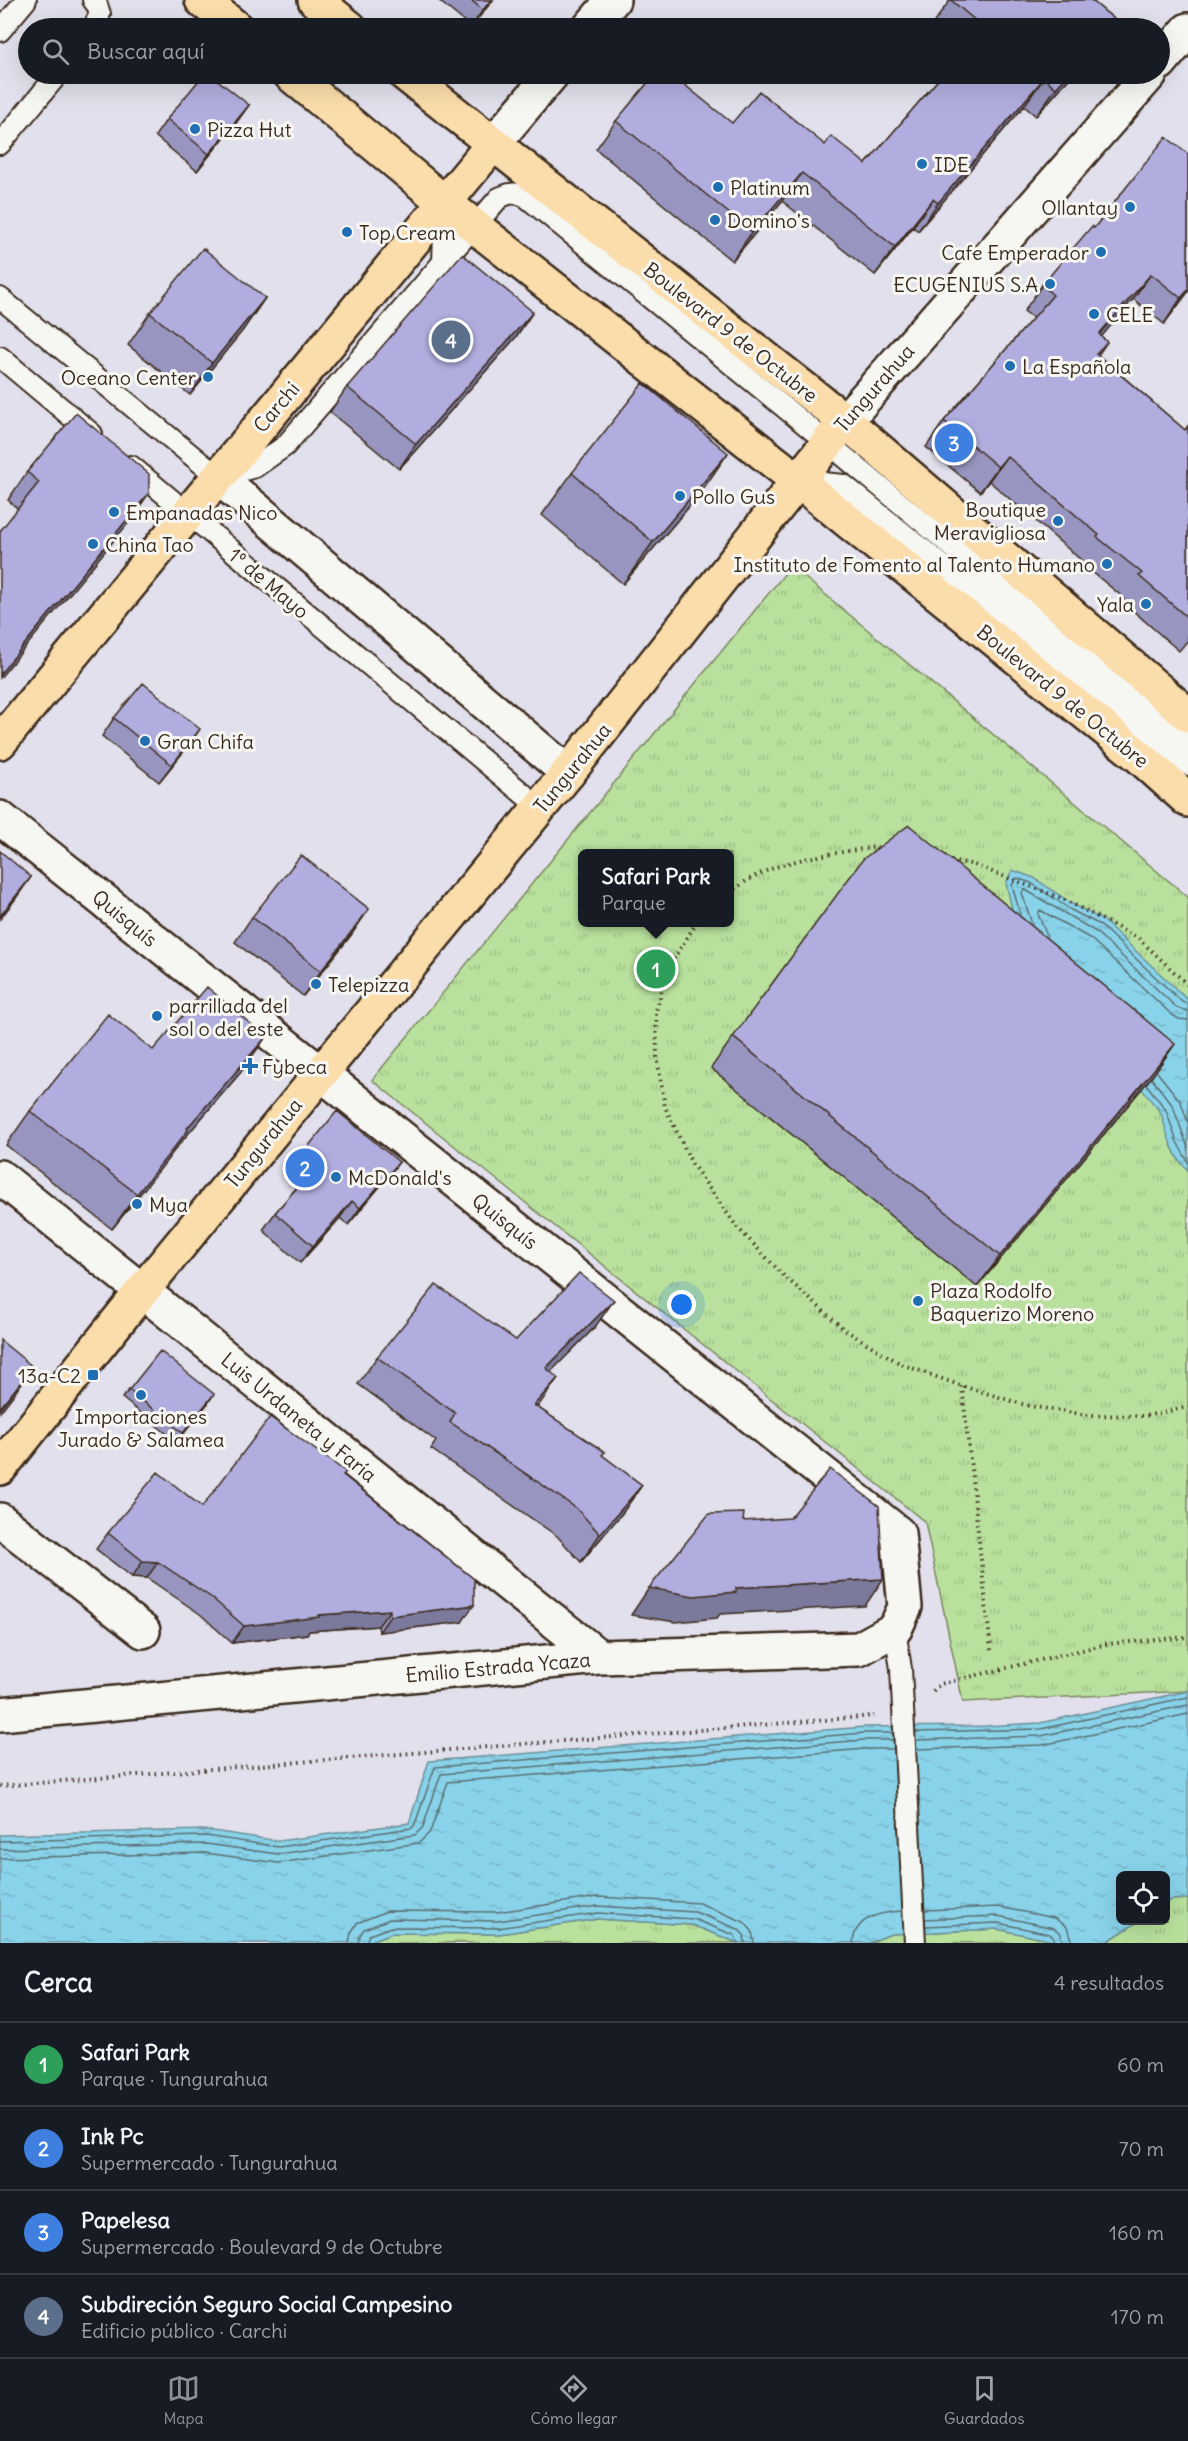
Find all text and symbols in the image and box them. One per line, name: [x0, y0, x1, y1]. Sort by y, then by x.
search box: [18, 18, 1170, 84]
icon: search: [39, 35, 72, 68]
text: Buscar aquí: [87, 37, 204, 65]
place label: Pizza Hut: [207, 117, 292, 142]
marker: Pizza Hut: [188, 122, 202, 136]
place label: IDE: [934, 152, 969, 177]
marker: IDE: [915, 157, 929, 171]
place label: Platinum: [730, 175, 810, 200]
marker: Platinum: [711, 180, 725, 194]
place label: Ollantay: [1041, 195, 1118, 220]
marker: Ollantay: [1123, 200, 1137, 214]
place label: Domino's: [727, 208, 810, 233]
marker: Domino's: [708, 213, 722, 227]
place label: Top Cream: [359, 220, 456, 245]
marker: Top Cream: [340, 225, 354, 239]
place label: Cafe Emperador: [941, 240, 1089, 265]
marker: Cafe Emperador: [1094, 245, 1108, 259]
street label: Boulevard 9 de Octubre: [639, 256, 823, 408]
place label: ECUGENIUS S.A: [893, 272, 1038, 297]
marker: ECUGENIUS S.A: [1043, 277, 1057, 291]
place label: CELE: [1106, 302, 1153, 327]
marker: CELE: [1087, 307, 1101, 321]
pin: 4: [432, 318, 470, 362]
street label: Tungurahua: [829, 339, 919, 437]
place label: La Española: [1022, 354, 1131, 379]
marker: La Española: [1003, 359, 1017, 373]
place label: Oceano Center: [61, 365, 196, 390]
marker: Oceano Center: [201, 370, 215, 384]
street label: Carchi: [248, 377, 304, 437]
pin: 3: [934, 420, 974, 466]
place label: Pollo Gus: [692, 484, 775, 509]
marker: Pollo Gus: [673, 489, 687, 503]
place label: Boutique Meravigliosa: [934, 497, 1046, 545]
place label: Empanadas Nico: [126, 500, 277, 525]
marker: Empanadas Nico: [107, 505, 121, 519]
marker: Boutique Meravigliosa: [1051, 514, 1065, 528]
place label: China Tao: [105, 532, 194, 557]
marker: China Tao: [86, 537, 100, 551]
street label: 1º de Mayo: [224, 542, 314, 624]
place label: Instituto de Fomento al Talento Humano: [734, 552, 1095, 577]
marker: Instituto de Fomento al Talento Humano: [1100, 557, 1114, 571]
place label: Yala: [1097, 592, 1134, 617]
marker: Yala: [1139, 597, 1153, 611]
street label: Boulevard 9 de Octubre: [972, 619, 1154, 773]
street label: Tungurahua: [528, 718, 616, 818]
place label: Gran Chifa: [157, 729, 254, 754]
marker: Gran Chifa: [138, 734, 152, 748]
popup: [578, 849, 734, 927]
text: Safari Park: [602, 862, 710, 890]
street label: Quisquís: [87, 884, 163, 952]
text: Parque: [602, 890, 666, 915]
pin: 1: [636, 946, 676, 992]
place label: Telepizza: [328, 972, 409, 997]
marker: Telepizza: [309, 977, 323, 991]
place label: parrillada del sol o del este: [169, 993, 288, 1041]
marker: parrillada del sol o del este: [150, 1009, 164, 1023]
place label: Fybeca: [262, 1054, 327, 1079]
marker: Fybeca: [243, 1059, 257, 1073]
street label: Tungurahua: [219, 1093, 307, 1193]
pin: 2: [286, 1146, 324, 1190]
place label: McDonald's: [348, 1165, 452, 1190]
marker: McDonald's: [329, 1170, 343, 1184]
street label: Quisquís: [467, 1188, 543, 1254]
place label: Mya: [149, 1192, 188, 1217]
marker: Mya: [130, 1197, 144, 1211]
place label: Plaza Rodolfo Baquerizo Moreno: [930, 1278, 1094, 1326]
your location: [667, 1290, 696, 1319]
marker: Plaza Rodolfo Baquerizo Moreno: [911, 1294, 925, 1308]
street label: Luis Urdaneta y Faría: [216, 1347, 382, 1487]
place label: 13a-C2: [18, 1363, 81, 1388]
marker: 13a-C2: [86, 1368, 100, 1382]
marker: Importaciones Jurado & Salamea: [134, 1388, 148, 1402]
place label: Importaciones Jurado & Salamea: [57, 1404, 225, 1452]
street label: Emilio Estrada Ycaza: [405, 1646, 591, 1688]
map controls: [1116, 1871, 1170, 1925]
button: locate: [1116, 1871, 1170, 1925]
text: Cerca: [24, 1966, 93, 1999]
text: 4 resultados: [1054, 1970, 1164, 1995]
text: Safari Park: [81, 2038, 190, 2066]
text: 1: [40, 2052, 47, 2077]
text: 60 m: [1117, 2052, 1164, 2077]
text: Parque · Tungurahua: [81, 2066, 268, 2091]
text: Ink Pc: [81, 2122, 144, 2150]
text: 2: [38, 2136, 49, 2161]
text: 70 m: [1119, 2136, 1164, 2161]
text: Supermercado · Tungurahua: [81, 2150, 338, 2175]
text: Papelesa: [81, 2206, 170, 2234]
text: 3: [38, 2220, 49, 2245]
text: 160 m: [1109, 2220, 1164, 2245]
text: Supermercado · Boulevard 9 de Octubre: [81, 2234, 442, 2259]
text: Subdireción Seguro Social Campesino: [81, 2290, 452, 2318]
text: 4: [38, 2304, 49, 2329]
text: 170 m: [1111, 2304, 1164, 2329]
text: Edificio público · Carchi: [81, 2318, 287, 2343]
tab: Mapa: [163, 2372, 204, 2428]
tab: Cómo llegar: [531, 2372, 617, 2428]
tab: Guardados: [944, 2372, 1025, 2428]

